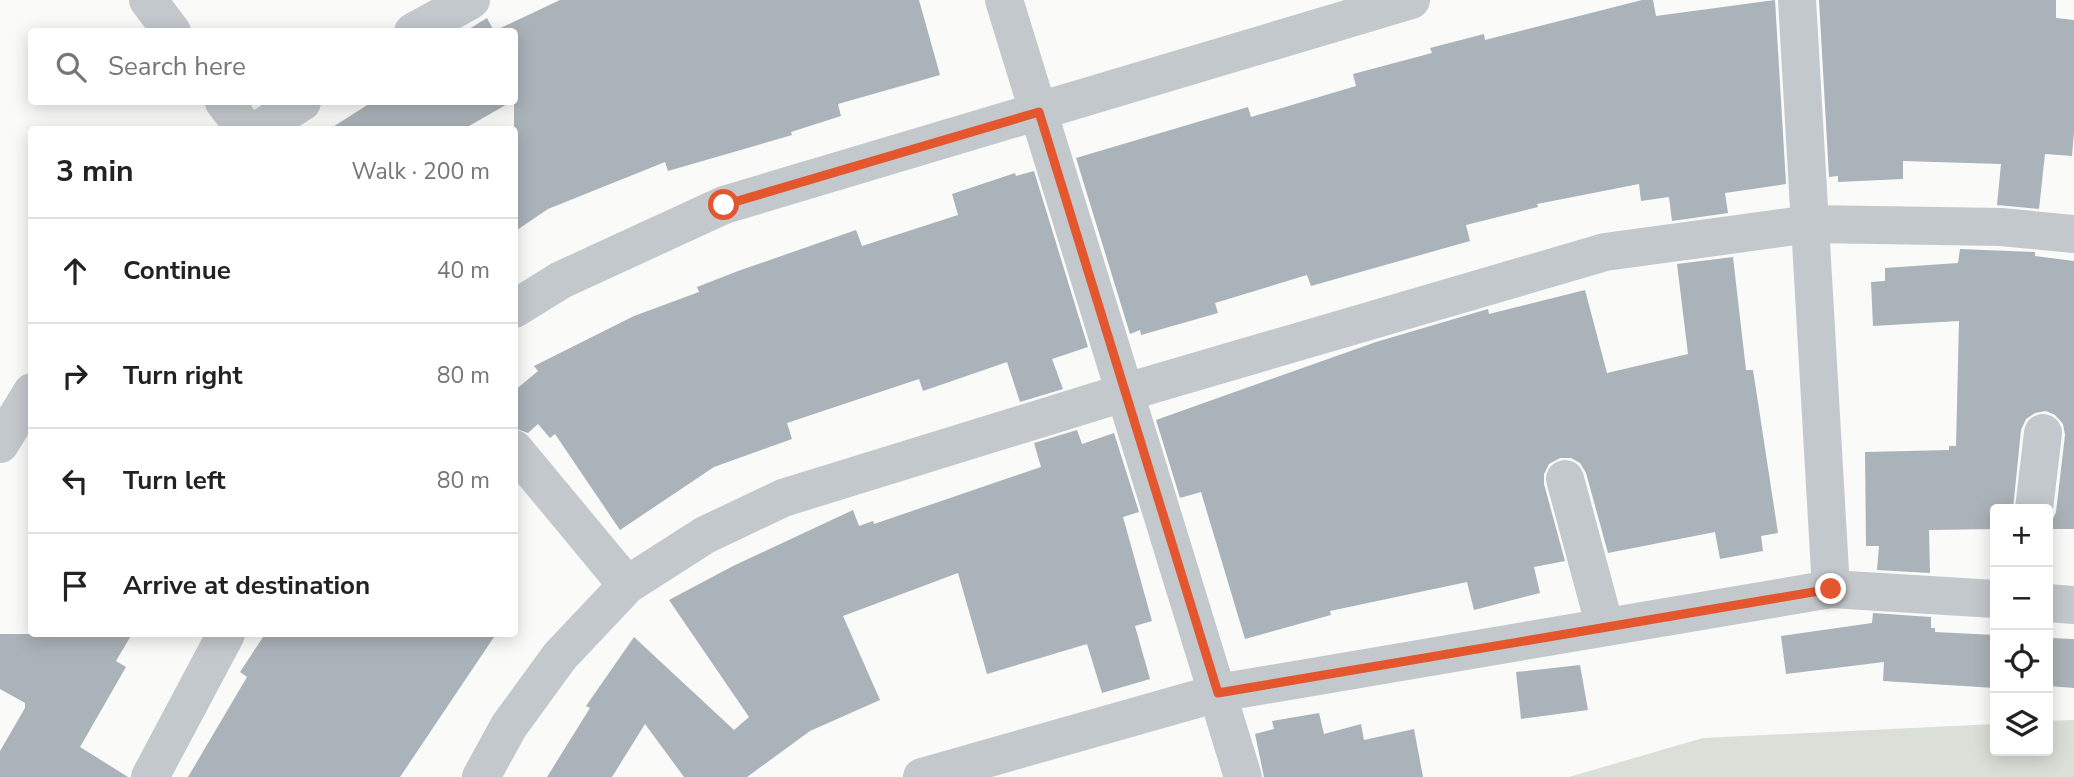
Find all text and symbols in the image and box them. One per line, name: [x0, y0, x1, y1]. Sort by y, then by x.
search box: [28, 28, 518, 105]
icon: search: [52, 48, 90, 86]
text: Search here: [108, 49, 246, 84]
text: 3 min: [56, 151, 134, 192]
text: Walk · 200 m: [351, 156, 490, 187]
route start: [708, 189, 739, 220]
icon: ahead: [56, 252, 94, 290]
text: Continue: [123, 253, 231, 288]
text: 40 m: [437, 255, 490, 286]
icon: right: [56, 357, 94, 395]
text: Turn right: [123, 358, 242, 393]
text: 80 m: [437, 360, 490, 391]
icon: left: [56, 462, 94, 500]
text: Turn left: [123, 463, 226, 498]
text: 80 m: [437, 465, 490, 496]
map controls: [1990, 504, 2053, 756]
button: +: [1990, 504, 2053, 567]
icon: arrive: [56, 567, 94, 605]
button: −: [1990, 567, 2053, 630]
text: Arrive at destination: [123, 568, 370, 603]
route end: [1815, 573, 1846, 604]
button: locate: [1990, 630, 2053, 693]
button: layers: [1990, 693, 2053, 756]

